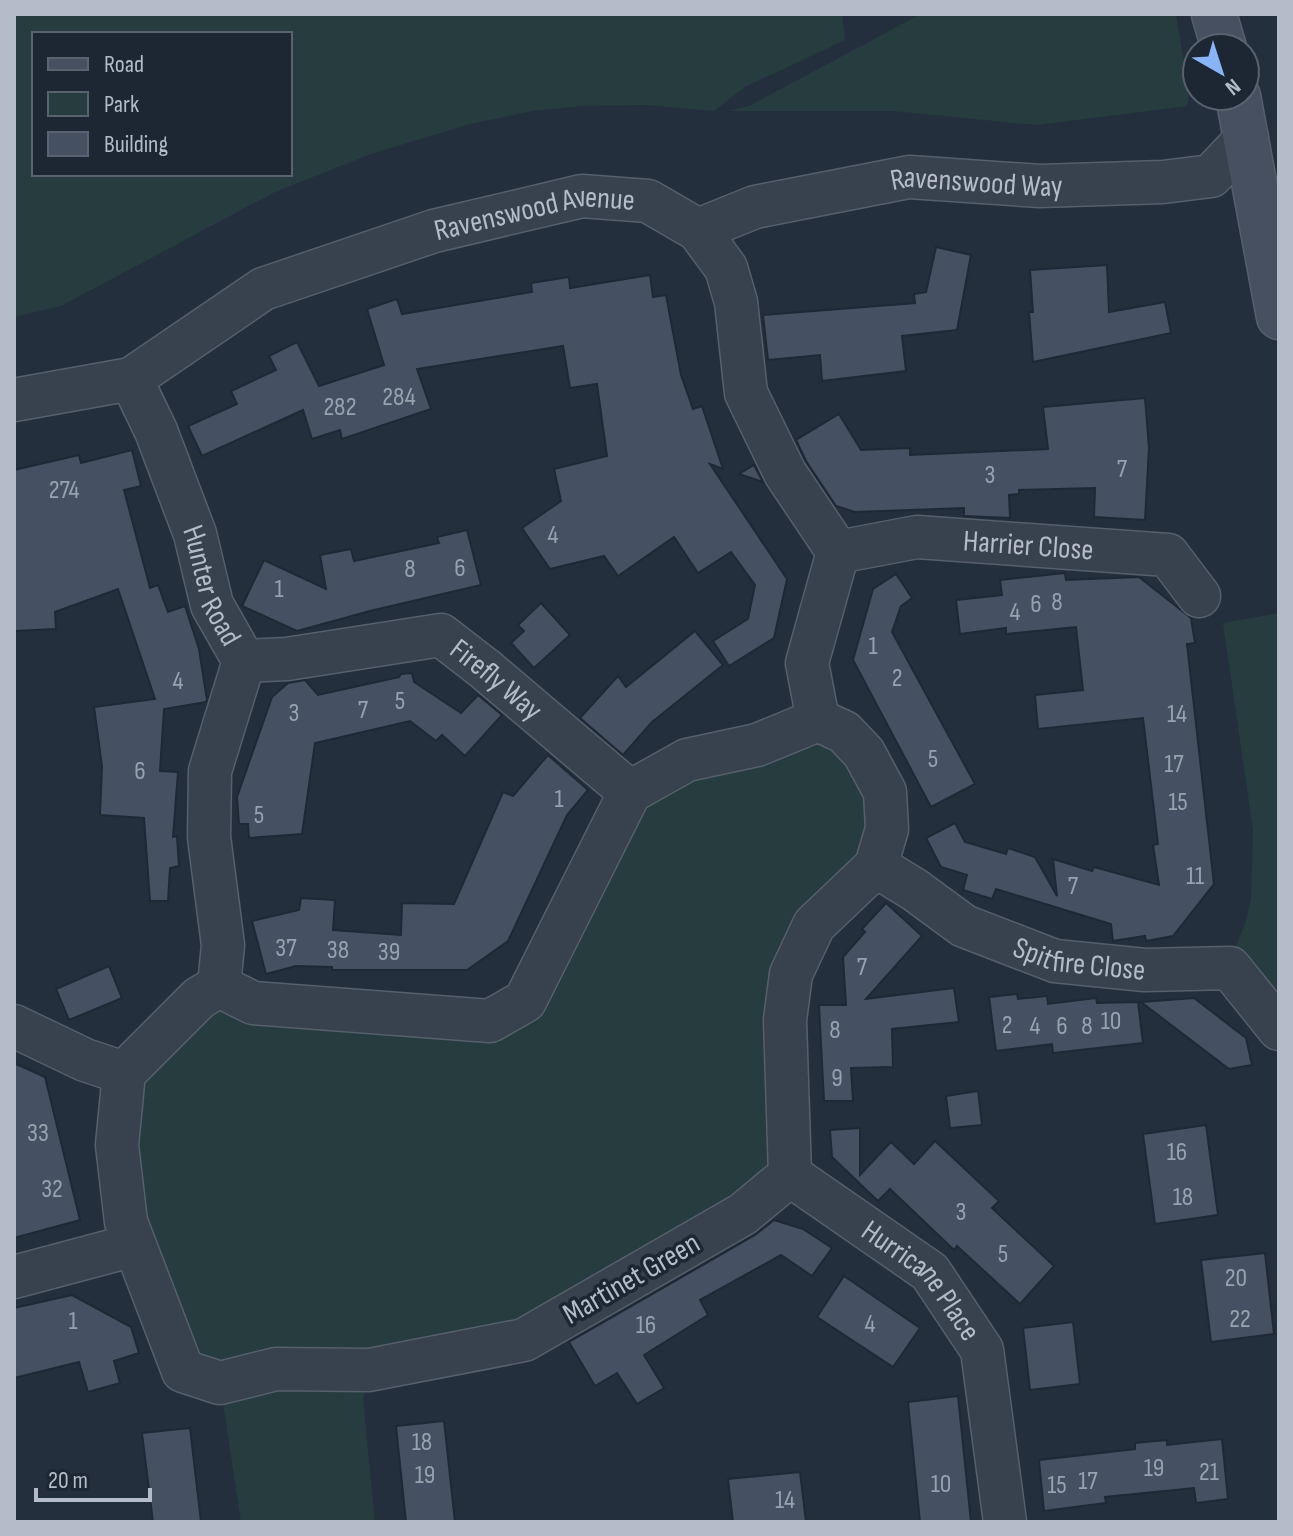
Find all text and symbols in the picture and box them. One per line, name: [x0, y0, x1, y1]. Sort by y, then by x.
legend: [32, 32, 292, 176]
north arrow: [1181, 32, 1261, 112]
text: Road: [104, 50, 144, 79]
text: N: [1220, 72, 1246, 101]
text: Park: [104, 90, 139, 119]
text: Building: [104, 130, 168, 159]
street label: Ravenswood Way: [887, 160, 1064, 205]
street label: Ravenswood Avenue: [431, 179, 636, 249]
house number: 284: [382, 382, 416, 413]
house number: 282: [323, 392, 357, 423]
house number: 7: [1117, 454, 1128, 485]
house number: 3: [985, 460, 995, 491]
house number: 274: [49, 475, 79, 506]
street label: Hunter Road: [174, 520, 248, 652]
house number: 4: [548, 520, 559, 551]
street label: Harrier Close: [962, 523, 1095, 569]
house number: 6: [454, 553, 466, 584]
house number: 8: [404, 554, 416, 585]
house number: 1: [274, 574, 284, 605]
house number: 8: [1051, 587, 1063, 618]
house number: 6: [1030, 589, 1042, 620]
house number: 4: [1010, 597, 1021, 628]
house number: 1: [868, 631, 878, 662]
street label: Firefly Way: [443, 632, 550, 729]
house number: 2: [892, 663, 902, 694]
house number: 4: [173, 666, 184, 697]
house number: 5: [395, 686, 405, 717]
house number: 7: [358, 695, 369, 726]
house number: 3: [289, 698, 299, 729]
house number: 14: [1167, 699, 1187, 730]
house number: 5: [928, 744, 938, 775]
house number: 17: [1164, 749, 1184, 780]
house number: 6: [134, 756, 146, 787]
house number: 1: [554, 784, 564, 815]
house number: 15: [1168, 787, 1188, 818]
house number: 5: [254, 800, 264, 831]
house number: 11: [1186, 861, 1204, 892]
house number: 7: [1068, 871, 1079, 902]
street label: Spitfire Close: [1008, 930, 1147, 989]
house number: 37: [275, 933, 297, 964]
house number: 38: [327, 935, 349, 966]
house number: 39: [378, 937, 400, 968]
house number: 7: [857, 952, 868, 983]
house number: 10: [1101, 1006, 1121, 1037]
house number: 2: [1002, 1010, 1012, 1041]
house number: 4: [1030, 1011, 1041, 1042]
house number: 6: [1056, 1011, 1068, 1042]
house number: 8: [1081, 1011, 1093, 1042]
house number: 8: [829, 1015, 841, 1046]
house number: 9: [831, 1063, 843, 1094]
house number: 33: [27, 1118, 49, 1149]
house number: 16: [1167, 1137, 1187, 1168]
house number: 32: [41, 1174, 63, 1205]
house number: 18: [1173, 1182, 1193, 1213]
house number: 3: [956, 1197, 966, 1228]
street label: Hurricane Place: [854, 1213, 988, 1348]
street label: Martinet Green: [557, 1225, 706, 1332]
house number: 5: [998, 1239, 1008, 1270]
house number: 20: [1225, 1263, 1247, 1294]
house number: 22: [1229, 1304, 1251, 1335]
house number: 1: [68, 1306, 78, 1337]
house number: 4: [865, 1309, 876, 1340]
house number: 16: [636, 1310, 656, 1341]
house number: 18: [412, 1427, 432, 1458]
scale bar: [36, 1452, 150, 1502]
house number: 19: [1144, 1453, 1164, 1484]
house number: 21: [1199, 1457, 1219, 1488]
house number: 19: [415, 1460, 435, 1491]
text: 20 m: [48, 1466, 88, 1495]
house number: 17: [1078, 1466, 1098, 1497]
house number: 10: [931, 1469, 951, 1500]
house number: 15: [1047, 1470, 1067, 1501]
house number: 14: [775, 1485, 795, 1516]

